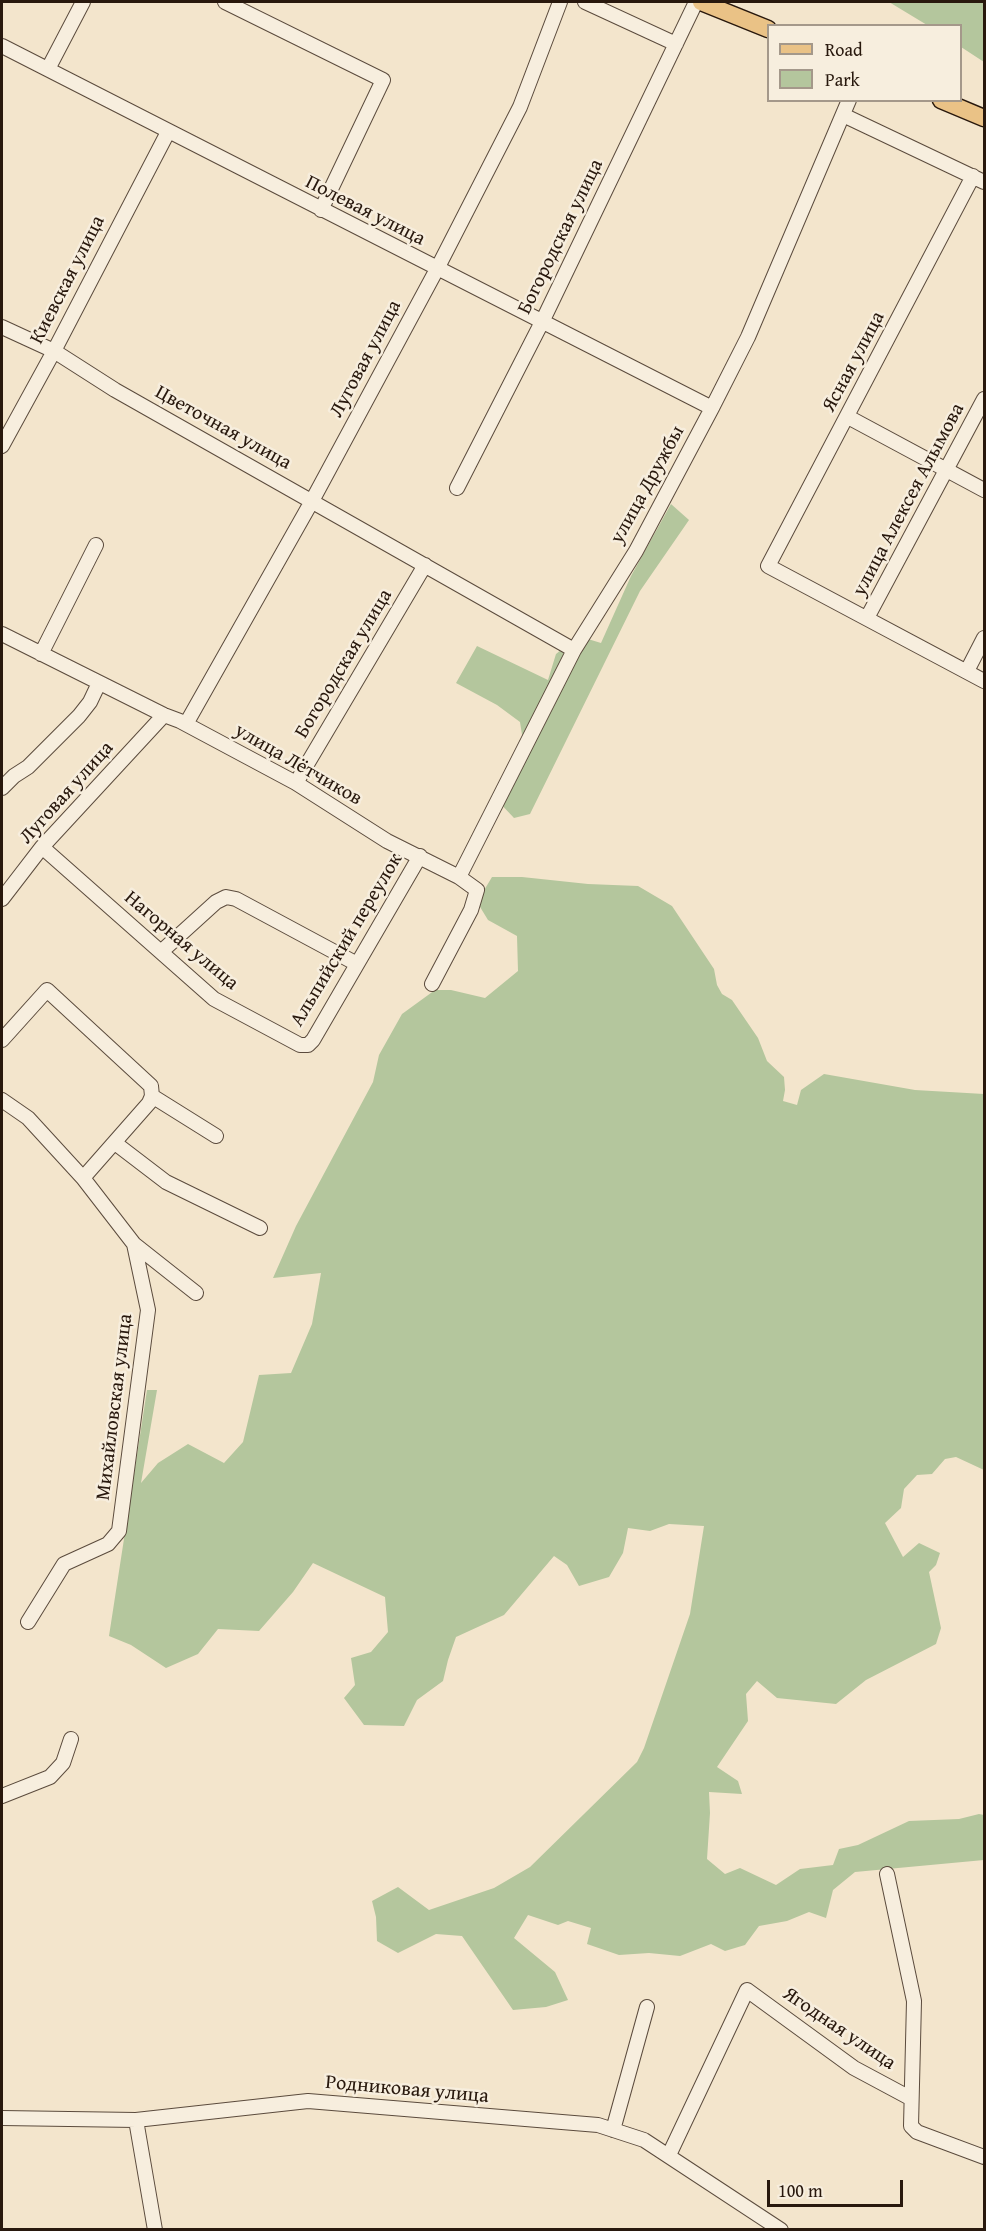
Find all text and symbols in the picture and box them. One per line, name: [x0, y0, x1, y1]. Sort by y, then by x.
legend: [767, 24, 962, 102]
text: Road: [825, 36, 863, 63]
text: Park: [825, 66, 860, 93]
street label: Богородская улица: [513, 156, 609, 318]
street label: Полевая улица: [301, 171, 429, 251]
street label: Киевская улица: [25, 212, 111, 348]
street label: Луговая улица: [325, 296, 407, 422]
street label: Ясная улица: [818, 308, 890, 416]
street label: Цветочная улица: [151, 381, 295, 475]
street label: улица Алексея Алымова: [848, 399, 970, 601]
street label: улица Дружбы: [606, 422, 690, 548]
street label: Богородская улица: [290, 585, 398, 743]
street label: улица Лётчиков: [230, 719, 366, 811]
street label: Луговая улица: [15, 737, 119, 849]
street label: Альпийский переулок: [286, 849, 408, 1031]
street label: Нагорная улица: [119, 886, 243, 996]
street label: Михайловская улица: [92, 1312, 138, 1502]
street label: Ягодная улица: [778, 1982, 900, 2076]
street label: Родниковая улица: [324, 2071, 490, 2109]
scale bar: [770, 2168, 906, 2206]
text: 100 m: [778, 2177, 823, 2204]

